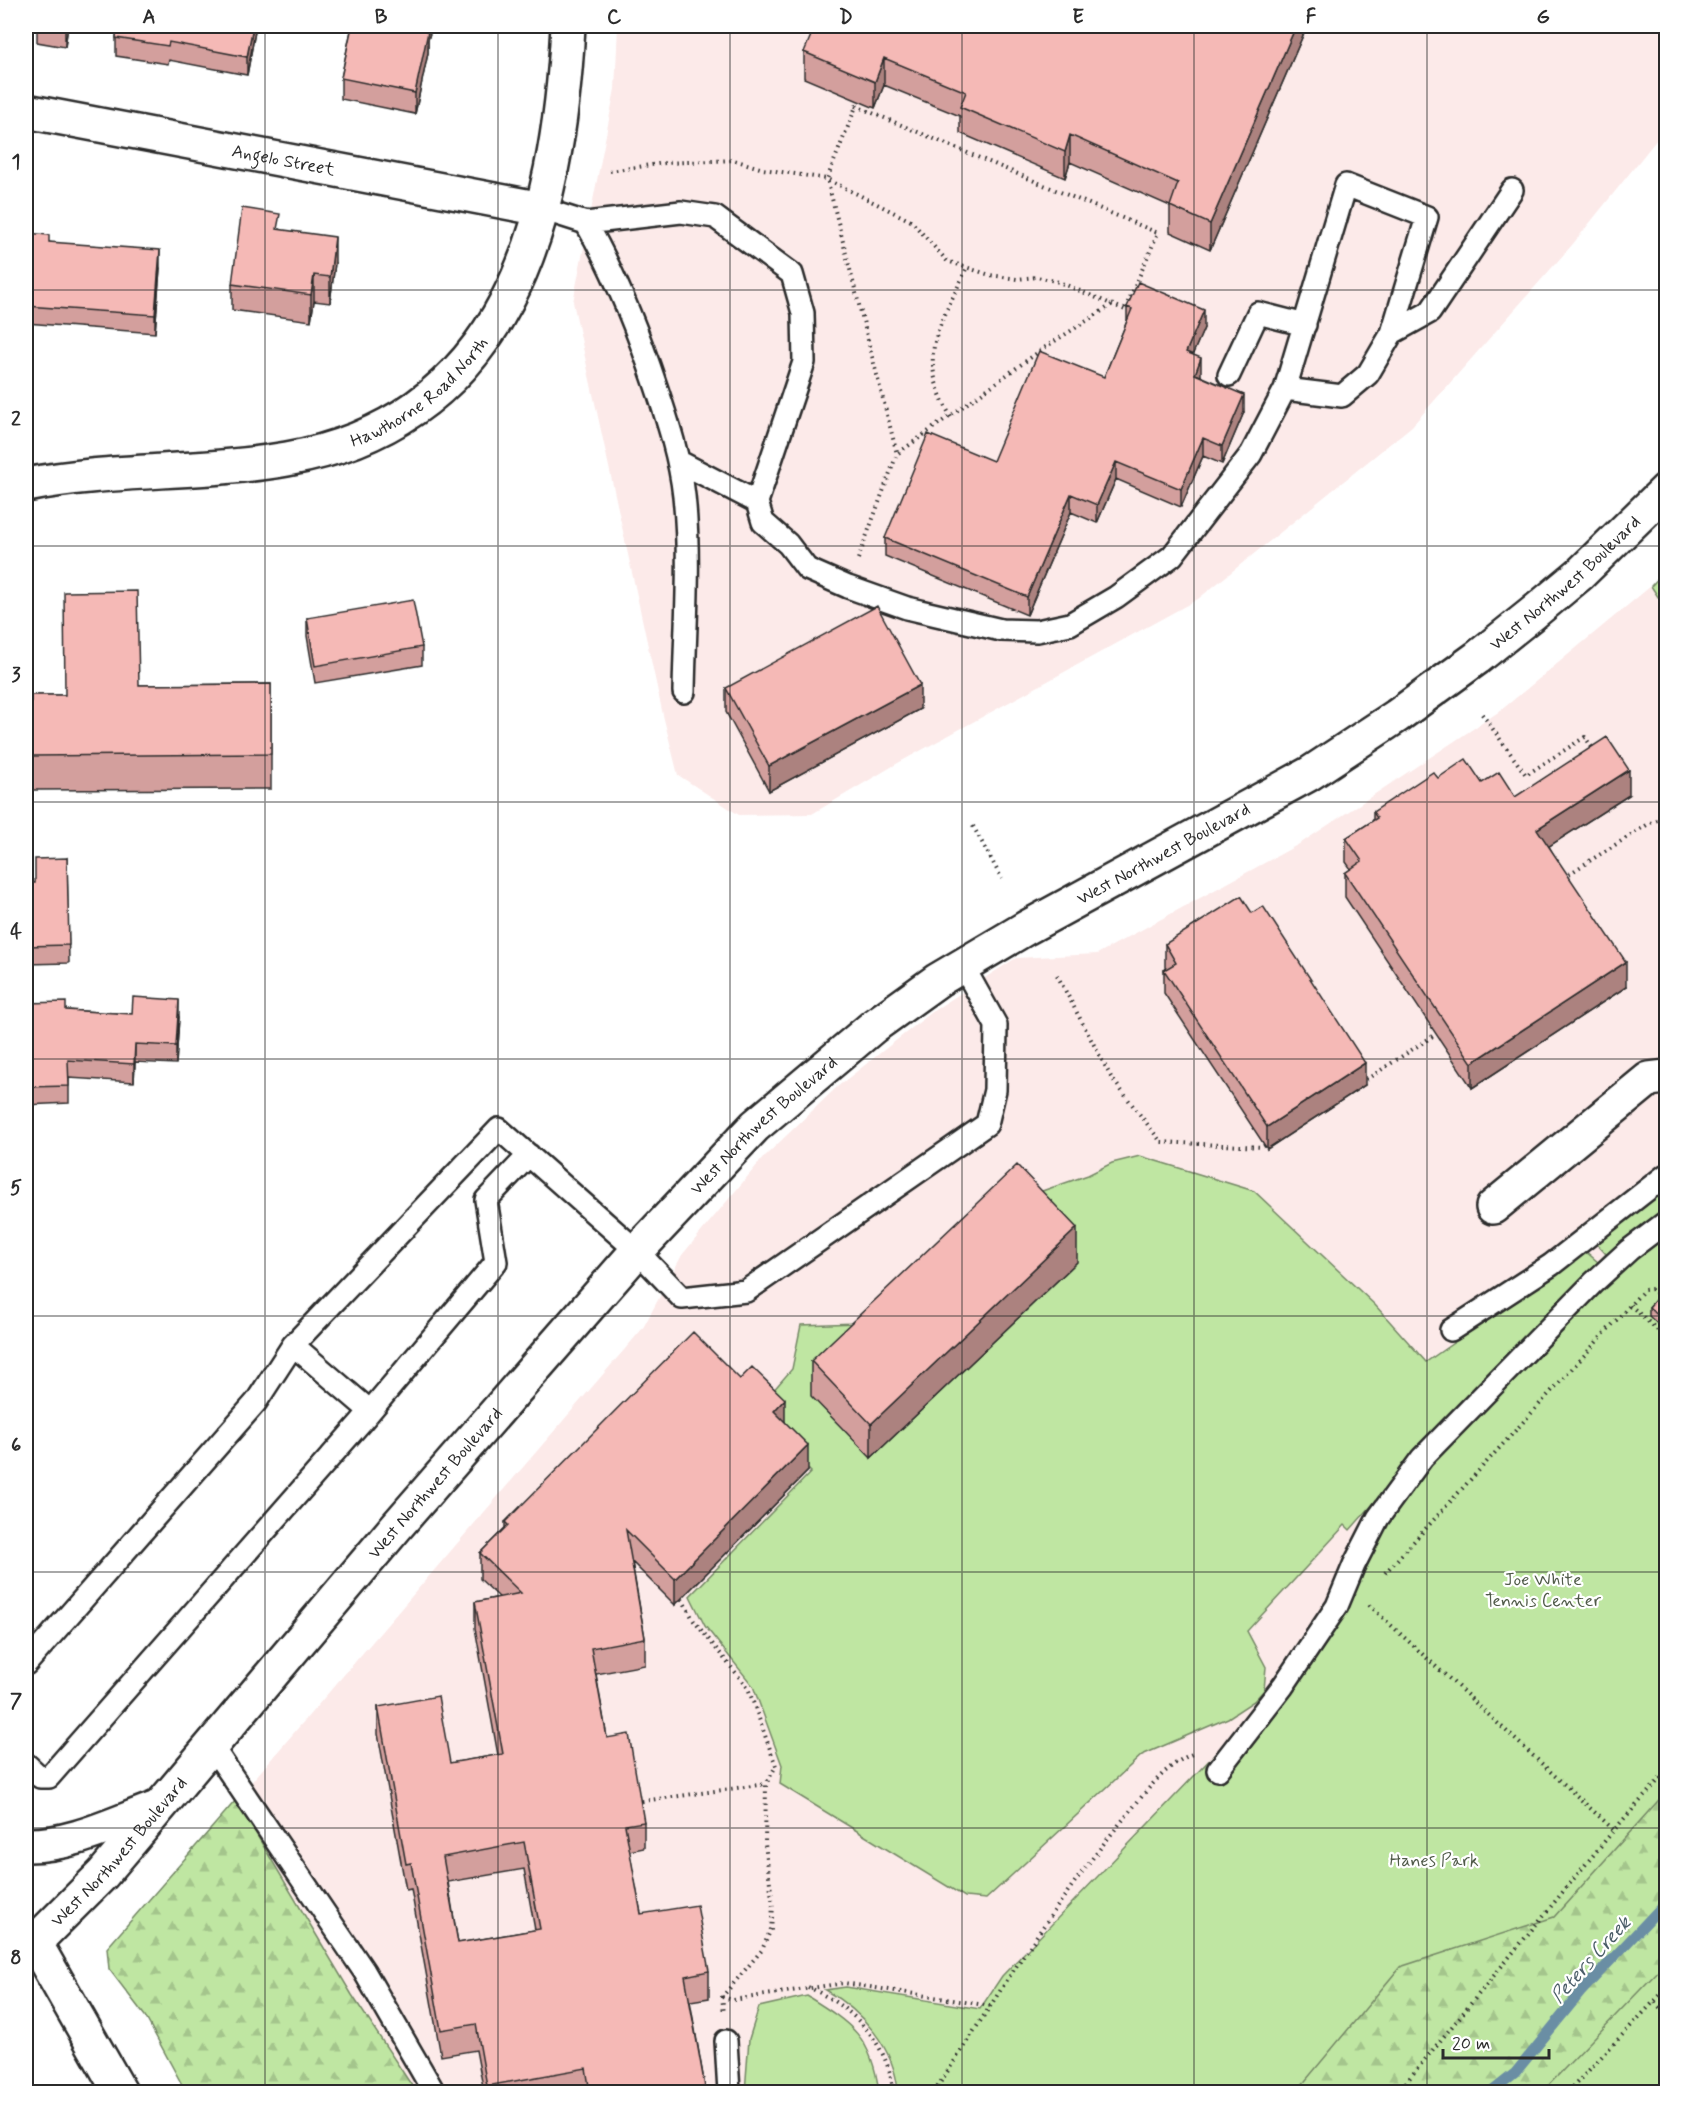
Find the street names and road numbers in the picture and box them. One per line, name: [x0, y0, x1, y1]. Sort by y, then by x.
street label: Angelo Street: [230, 139, 337, 182]
street label: Hawthorne Road North: [347, 332, 494, 454]
street label: West Northwest Boulevard: [1485, 510, 1646, 656]
street label: West Northwest Boulevard: [1073, 797, 1254, 911]
street label: West Northwest Boulevard: [685, 1051, 843, 1201]
street label: West Northwest Boulevard: [363, 1402, 508, 1564]
street label: West Northwest Boulevard: [46, 1772, 193, 1933]

